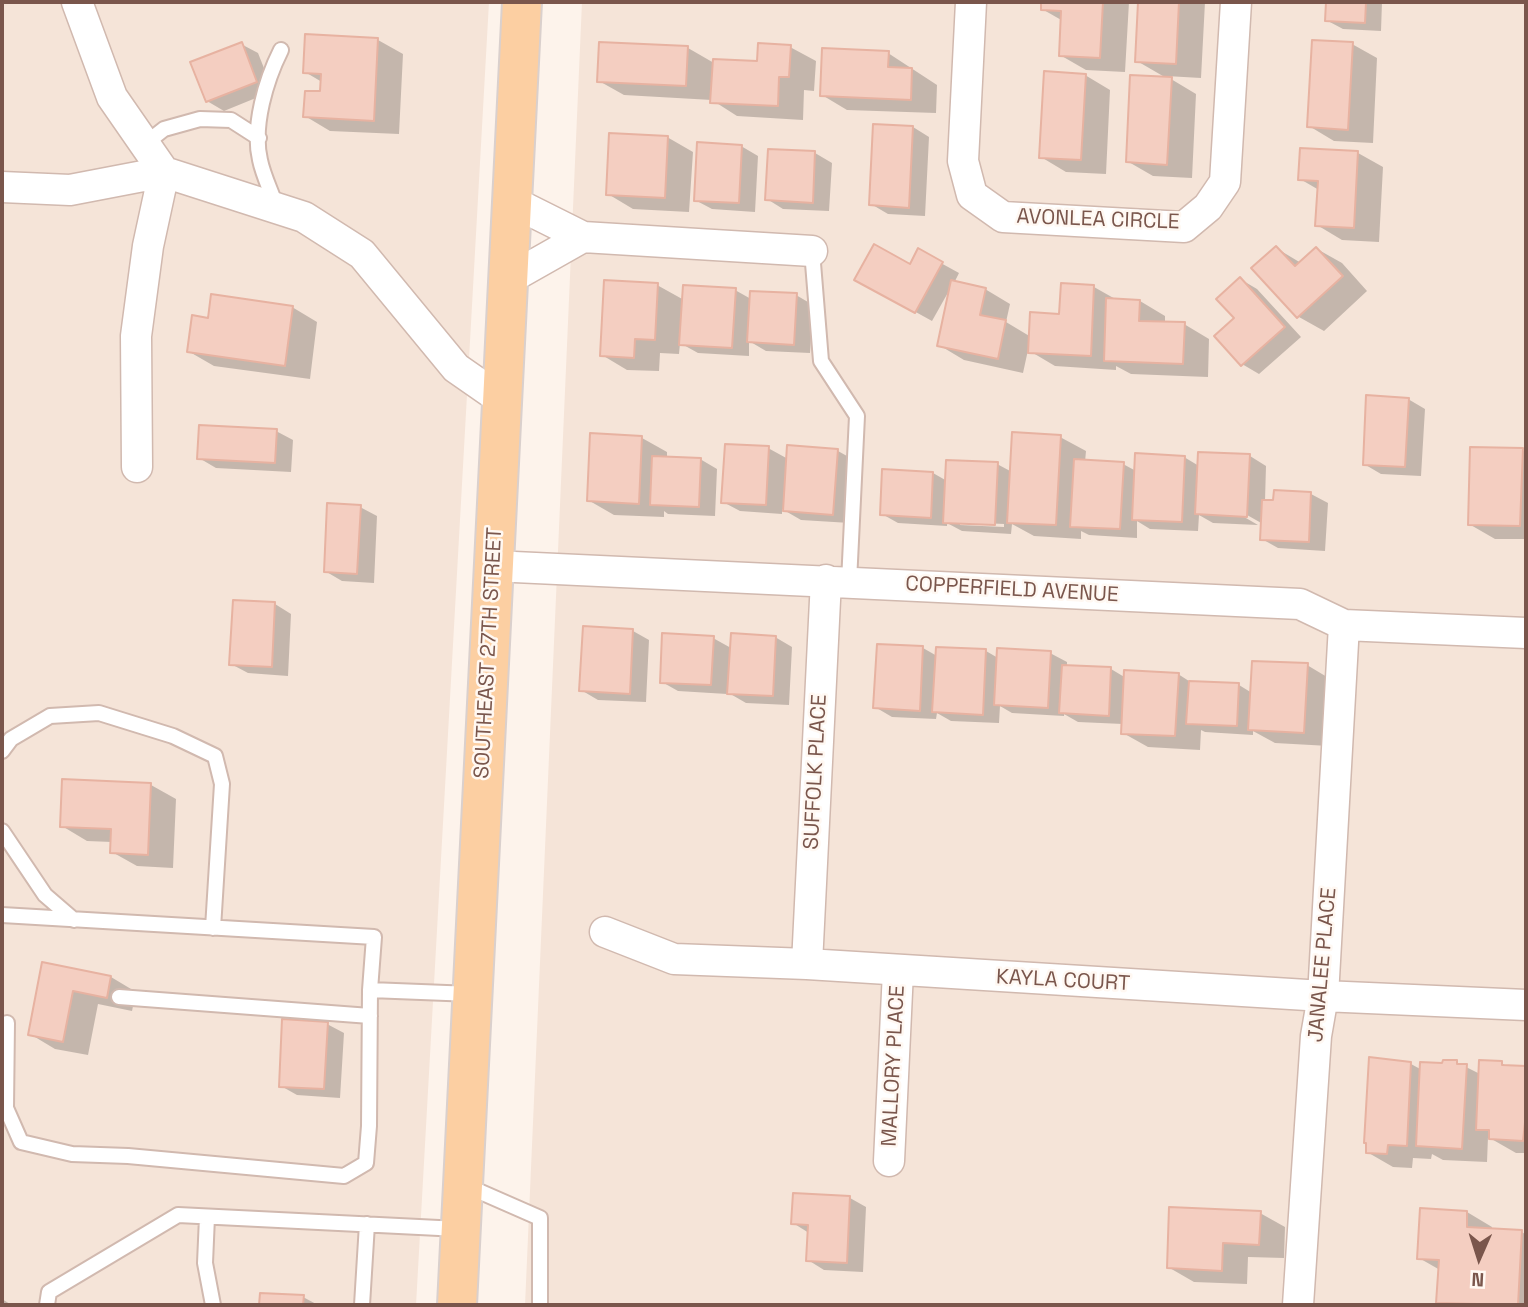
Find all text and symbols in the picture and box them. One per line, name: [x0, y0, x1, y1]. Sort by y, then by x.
street label: AVONLEA CIRCLE: [1016, 205, 1180, 235]
street label: SOUTHEAST 27TH STREET: [470, 527, 508, 779]
street label: COPPERFIELD AVENUE: [905, 572, 1119, 608]
street label: SUFFOLK PLACE: [799, 694, 833, 850]
street label: JANALEE PLACE: [1304, 887, 1342, 1043]
street label: KAYLA COURT: [995, 965, 1131, 997]
street label: MALLORY PLACE: [877, 985, 911, 1147]
north arrow: [1444, 1223, 1514, 1293]
text: N: [1471, 1267, 1485, 1292]

